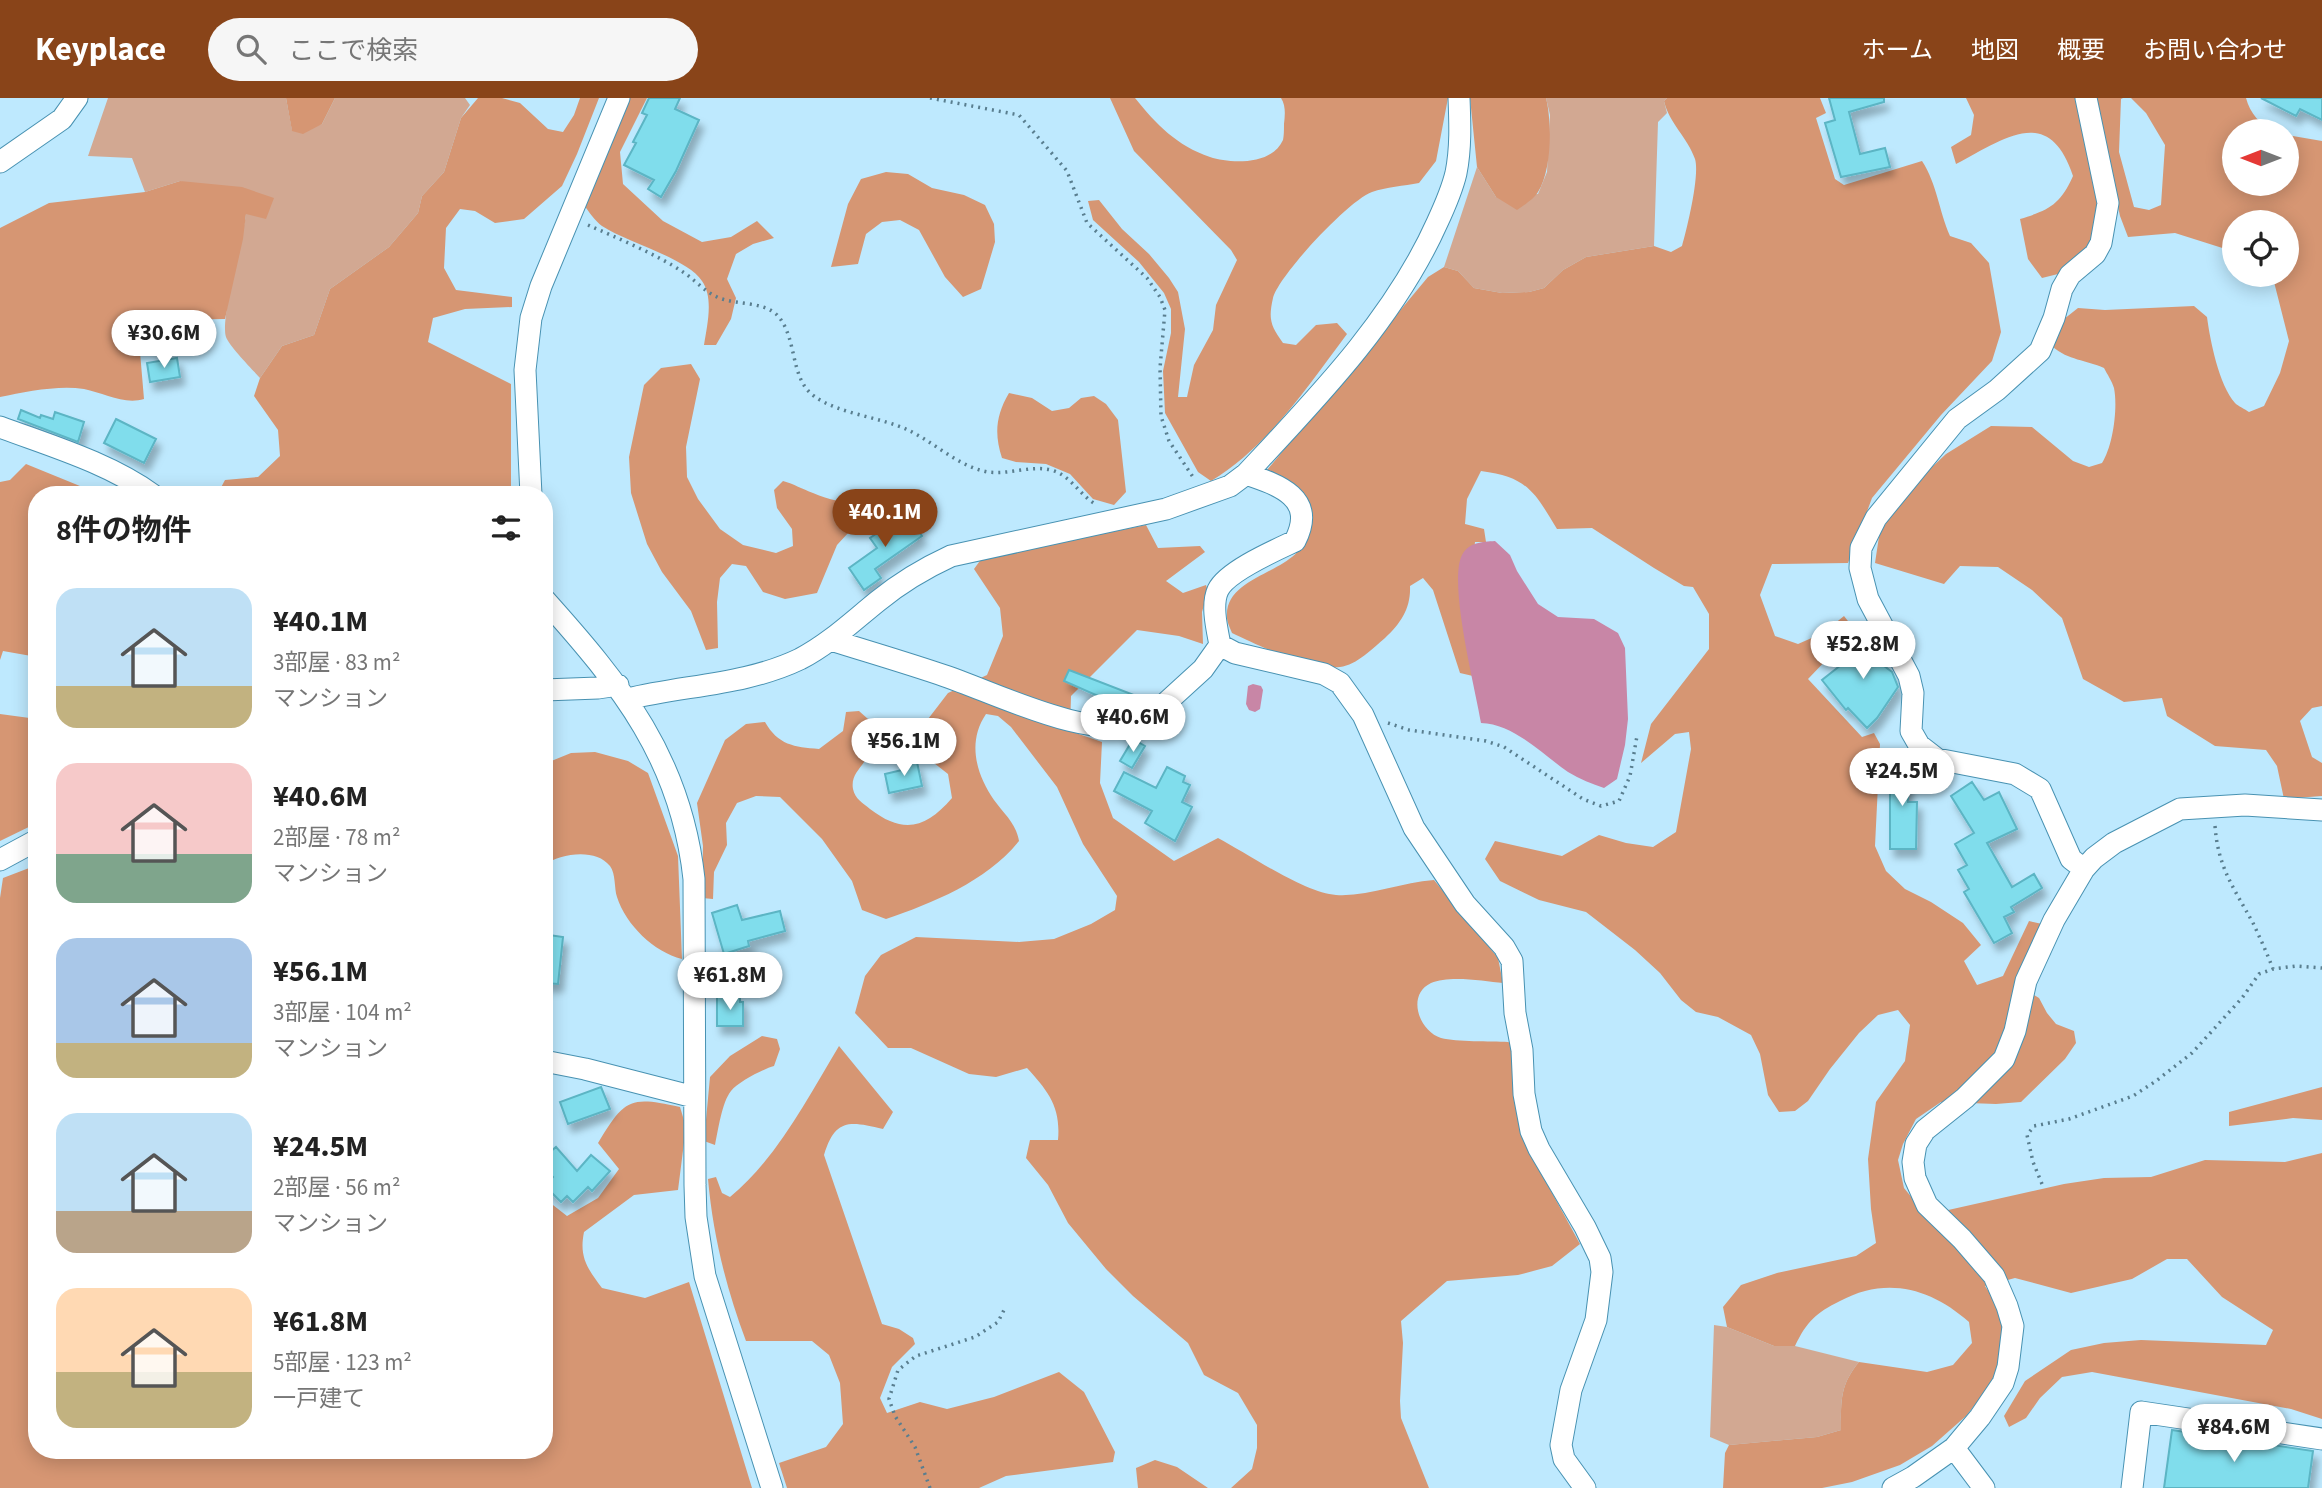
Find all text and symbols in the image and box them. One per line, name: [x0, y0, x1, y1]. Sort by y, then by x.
search box: [208, 18, 698, 81]
text: Keyplace: [35, 26, 166, 73]
icon: search: [232, 30, 270, 68]
text: ここで検索: [288, 32, 418, 69]
text: ホーム: [1862, 33, 1933, 68]
text: 地図: [1971, 33, 2019, 68]
text: 概要: [2057, 33, 2105, 68]
text: お問い合わせ: [2143, 33, 2287, 68]
north arrow: [2222, 119, 2300, 196]
map controls: [2222, 119, 2299, 287]
button: locate: [2222, 210, 2299, 287]
pin: ¥30.6M: [107, 310, 221, 370]
text: ¥30.6M: [127, 316, 201, 349]
pin: ¥40.1M: [828, 490, 942, 549]
text: ¥40.1M: [848, 495, 922, 528]
text: 8件の物件: [56, 509, 192, 552]
icon: filters: [487, 509, 525, 547]
text: ¥40.1M: [273, 600, 368, 643]
icon: home: [112, 616, 196, 700]
pin: ¥52.8M: [1806, 622, 1920, 681]
text: ¥52.8M: [1826, 627, 1900, 660]
text: 3部屋 · 83 m²: [273, 646, 400, 679]
text: マンション: [273, 682, 388, 715]
pin: ¥40.6M: [1076, 694, 1190, 754]
text: ¥40.6M: [1096, 700, 1170, 733]
pin: ¥56.1M: [847, 718, 961, 778]
text: ¥56.1M: [867, 724, 941, 757]
pin: ¥24.5M: [1845, 748, 1959, 808]
text: ¥24.5M: [1865, 754, 1939, 787]
text: ¥40.6M: [273, 775, 368, 818]
icon: home: [112, 791, 196, 875]
text: 2部屋 · 78 m²: [273, 821, 400, 854]
text: マンション: [273, 857, 388, 890]
text: ¥56.1M: [273, 950, 368, 993]
pin: ¥61.8M: [673, 953, 787, 1012]
text: ¥61.8M: [693, 958, 767, 991]
icon: home: [112, 966, 196, 1050]
text: 3部屋 · 104 m²: [273, 996, 412, 1029]
text: マンション: [273, 1032, 388, 1065]
text: ¥24.5M: [273, 1125, 368, 1168]
icon: home: [112, 1141, 196, 1225]
text: 2部屋 · 56 m²: [273, 1171, 400, 1204]
text: マンション: [273, 1207, 388, 1240]
text: ¥61.8M: [273, 1300, 368, 1343]
icon: home: [112, 1316, 196, 1400]
text: 5部屋 · 123 m²: [273, 1346, 412, 1379]
text: 一戸建て: [273, 1382, 365, 1415]
pin: ¥84.6M: [2177, 1404, 2291, 1464]
text: ¥84.6M: [2197, 1410, 2271, 1443]

